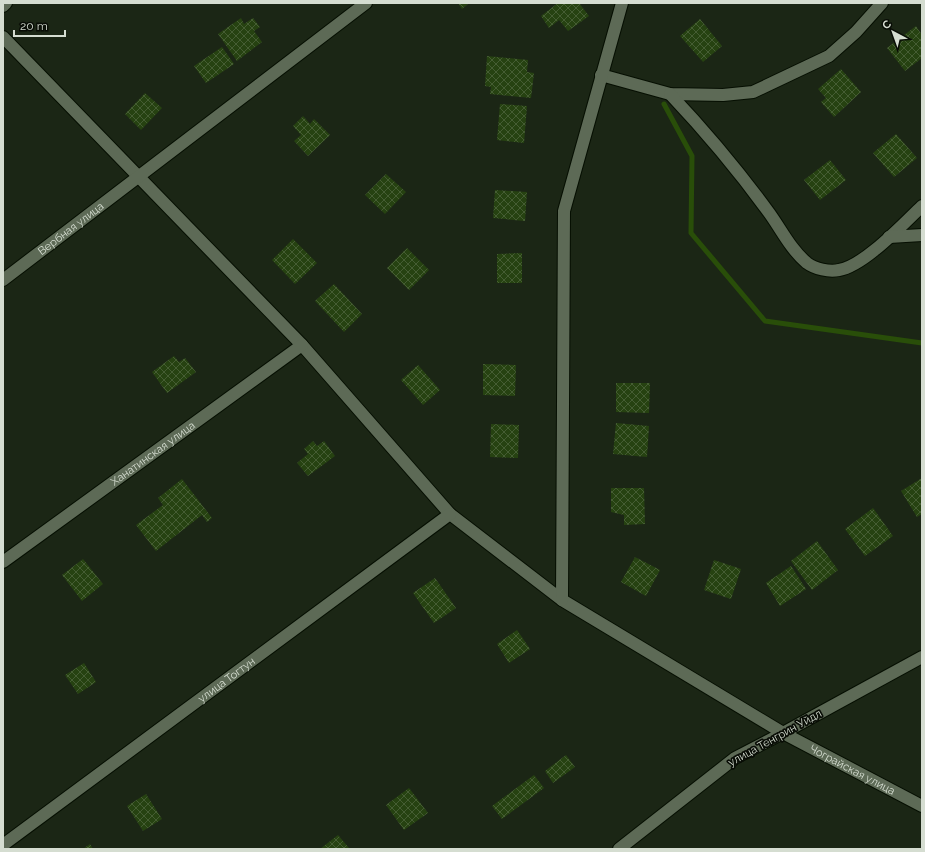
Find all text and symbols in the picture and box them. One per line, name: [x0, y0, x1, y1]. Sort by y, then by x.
scale bar: [14, 12, 65, 38]
north arrow: [873, 12, 913, 52]
text: С: [880, 17, 894, 32]
text: 20 m: [20, 19, 48, 33]
street label: Вербная улица: [35, 199, 106, 258]
street label: Ханатинская улица: [108, 419, 197, 488]
street label: улица Тогтун: [195, 654, 258, 705]
street label: улица Тенгрин Уйдл: [726, 707, 824, 769]
street label: Чограйская улица: [808, 742, 897, 797]

